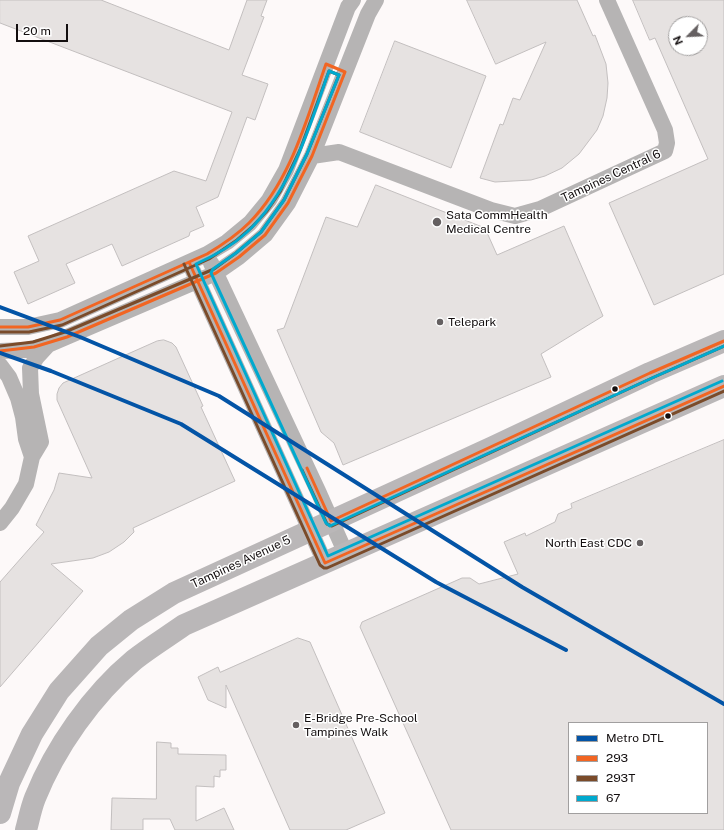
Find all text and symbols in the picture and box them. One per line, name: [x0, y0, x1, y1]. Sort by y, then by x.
scale bar: [18, 16, 70, 42]
north arrow: [668, 16, 708, 56]
text: 20 m: [23, 24, 51, 38]
text: N: [671, 34, 685, 47]
street label: Tampines Central 6: [559, 147, 663, 205]
place label: Sata CommHealth Medical Centre: [446, 208, 548, 236]
marker: Sata CommHealth Medical Centre: [431, 216, 443, 228]
place label: Telepark: [448, 315, 496, 329]
marker: Telepark: [435, 317, 445, 327]
unlabelled marker: [610, 384, 620, 394]
unlabelled marker: [663, 411, 673, 421]
street label: Tampines Avenue 5: [189, 533, 293, 591]
place label: North East CDC: [545, 536, 632, 550]
marker: North East CDC: [635, 538, 645, 548]
place label: E-Bridge Pre-School Tampines Walk: [304, 711, 418, 739]
marker: E-Bridge Pre-School Tampines Walk: [291, 720, 301, 730]
legend: [568, 722, 708, 814]
text: Metro DTL: [606, 731, 664, 745]
text: 293: [606, 751, 628, 765]
text: 293T: [606, 771, 635, 785]
text: 67: [606, 791, 620, 805]

